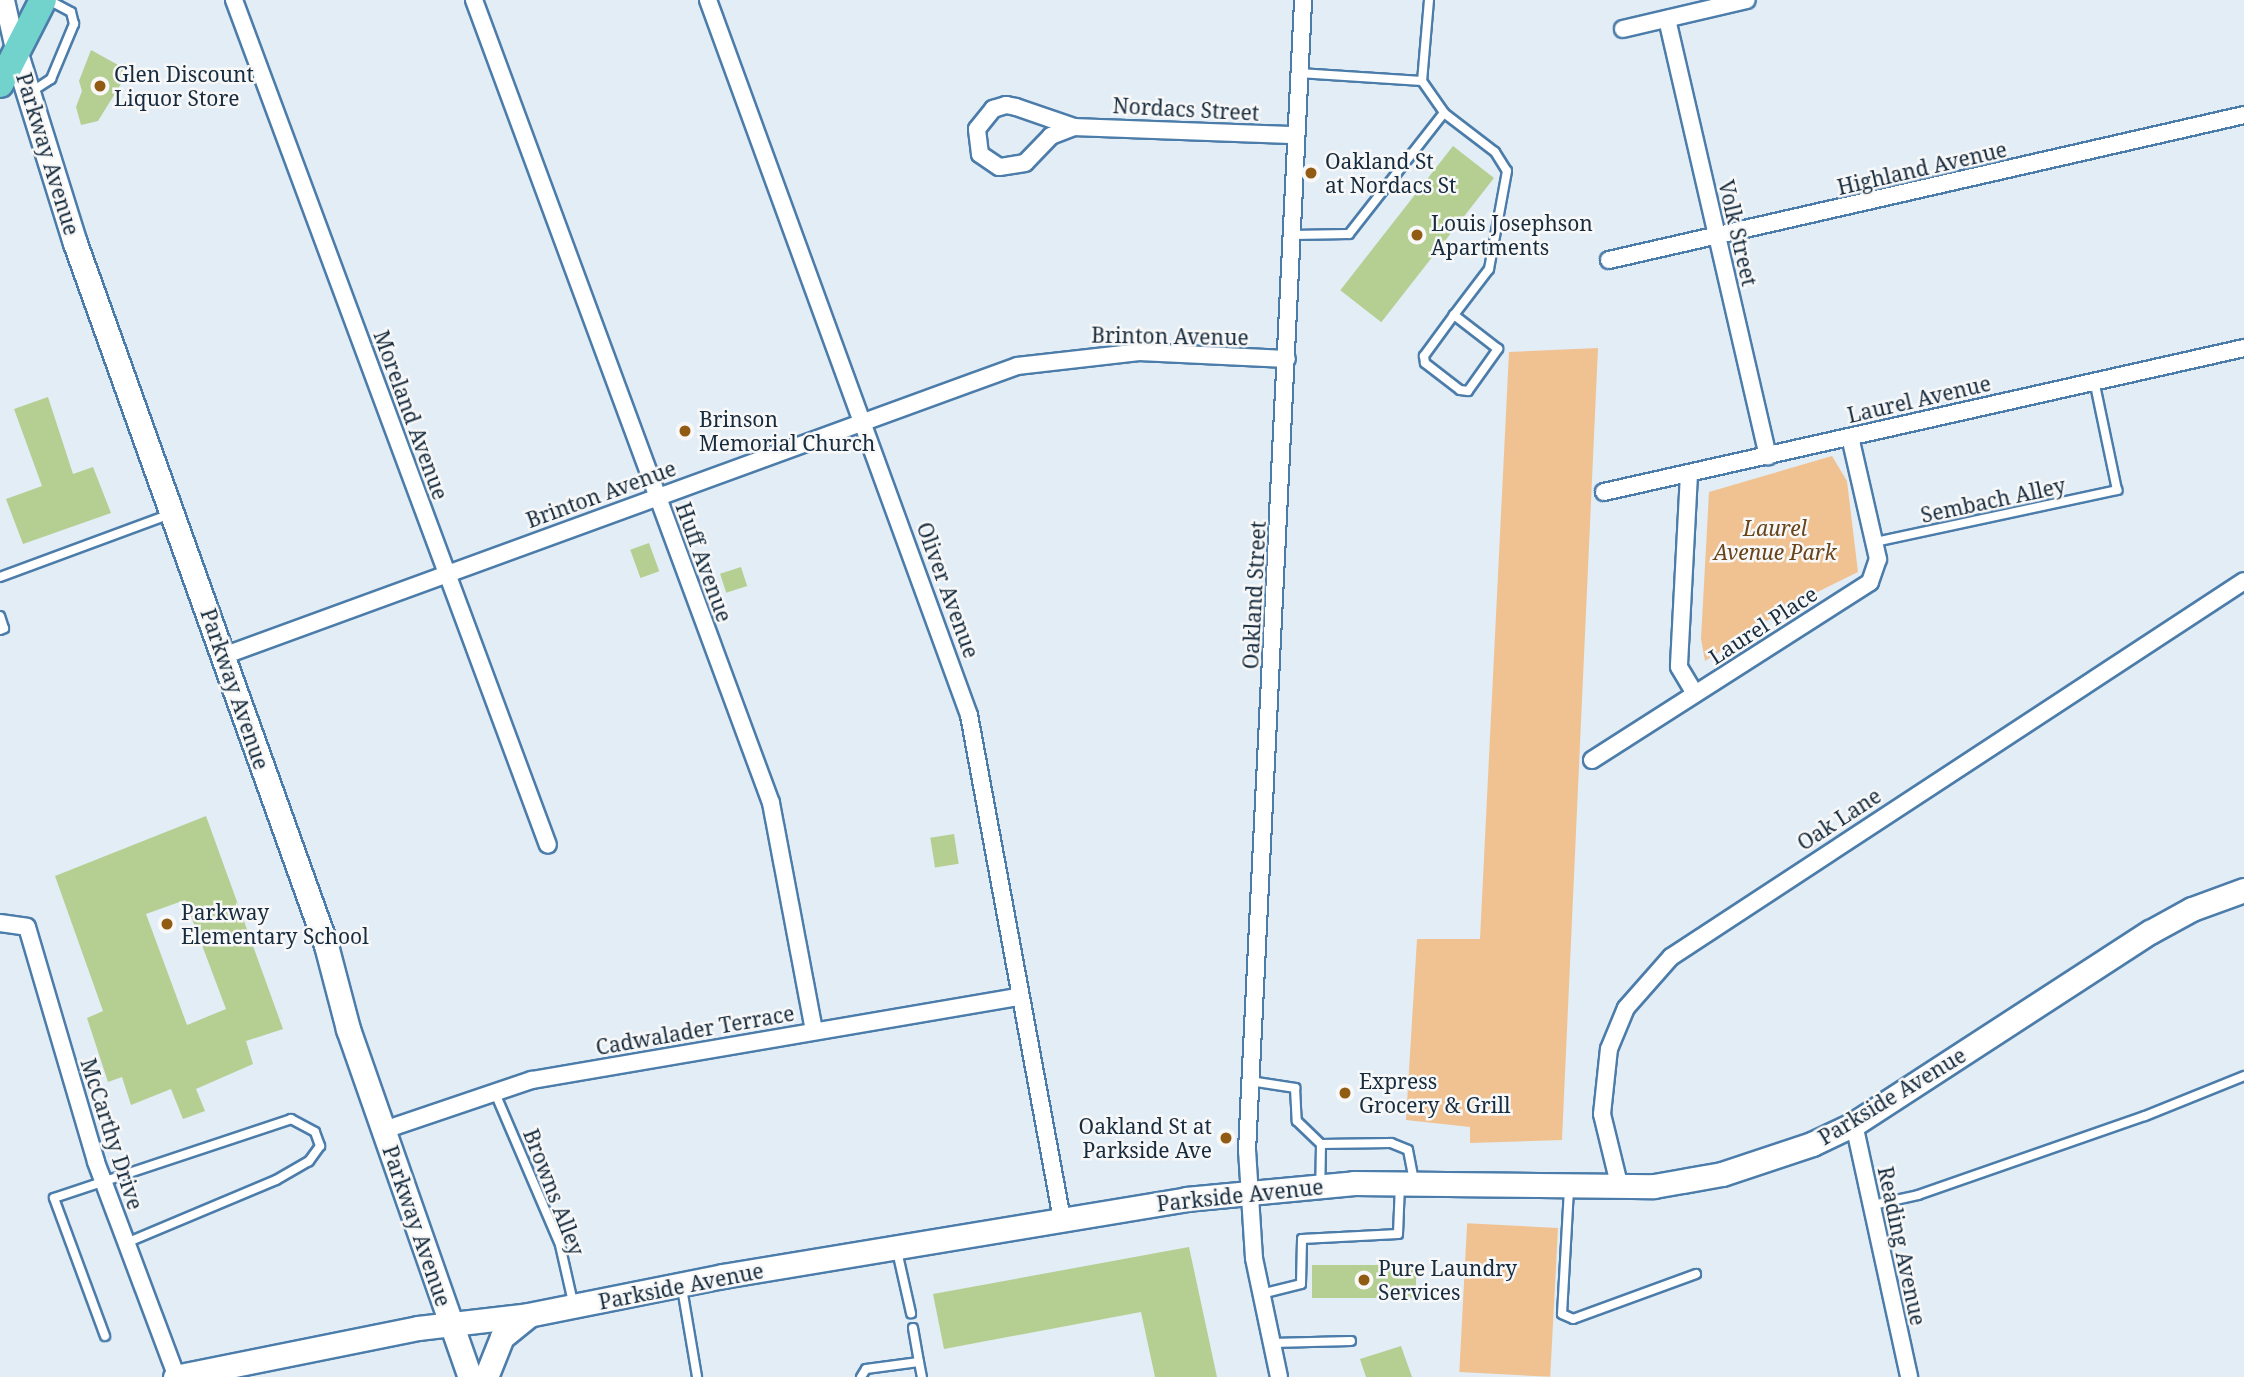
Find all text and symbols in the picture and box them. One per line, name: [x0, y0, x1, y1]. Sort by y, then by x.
place label: Glen Discount Liquor Store: [114, 61, 254, 111]
street label: Parkway Avenue: [11, 70, 85, 238]
marker: Glen Discount Liquor Store: [92, 78, 108, 94]
street label: Nordacs Street: [1112, 93, 1260, 125]
street label: Highland Avenue: [1835, 136, 2009, 200]
place label: Oakland St at Nordacs St: [1325, 148, 1457, 198]
marker: Oakland St at Nordacs St: [1303, 165, 1319, 181]
street label: Volk Street: [1714, 178, 1762, 288]
place label: Louis Josephson Apartments: [1431, 210, 1593, 260]
marker: Louis Josephson Apartments: [1409, 227, 1425, 243]
street label: Brinton Avenue: [1091, 322, 1249, 350]
street label: Moreland Avenue: [369, 327, 453, 503]
street label: Laurel Avenue: [1845, 370, 1993, 428]
place label: Brinson Memorial Church: [699, 406, 875, 456]
marker: Brinson Memorial Church: [677, 423, 693, 439]
street label: Brinton Avenue: [523, 455, 679, 533]
street label: Sembach Alley: [1918, 472, 2068, 528]
street label: Huff Avenue: [671, 499, 737, 625]
park label: Laurel Avenue Park: [1713, 515, 1837, 565]
street label: Oliver Avenue: [912, 519, 984, 661]
street label: Oakland Street: [1238, 520, 1270, 670]
street label: Laurel Place: [1704, 581, 1822, 669]
street label: Parkway Avenue: [196, 605, 274, 773]
street label: Oak Lane: [1792, 783, 1886, 855]
place label: Parkway Elementary School: [181, 899, 369, 949]
marker: Parkway Elementary School: [159, 916, 175, 932]
street label: Cadwalader Terrace: [594, 1000, 796, 1060]
street label: Parkside Avenue: [1814, 1042, 1970, 1150]
street label: McCarthy Drive: [76, 1055, 148, 1213]
place label: Express Grocery & Grill: [1359, 1068, 1510, 1118]
marker: Express Grocery & Grill: [1337, 1085, 1353, 1101]
place label: Oakland St at Parkside Ave: [1079, 1113, 1212, 1163]
street label: Browns Alley: [518, 1125, 590, 1259]
marker: Oakland St at Parkside Ave: [1218, 1130, 1234, 1146]
street label: Parkway Avenue: [378, 1142, 456, 1310]
street label: Reading Avenue: [1873, 1164, 1931, 1328]
street label: Parkside Avenue: [1155, 1174, 1325, 1216]
place label: Pure Laundry Services: [1378, 1255, 1517, 1305]
street label: Parkside Avenue: [596, 1258, 766, 1314]
marker: Pure Laundry Services: [1356, 1272, 1372, 1288]

